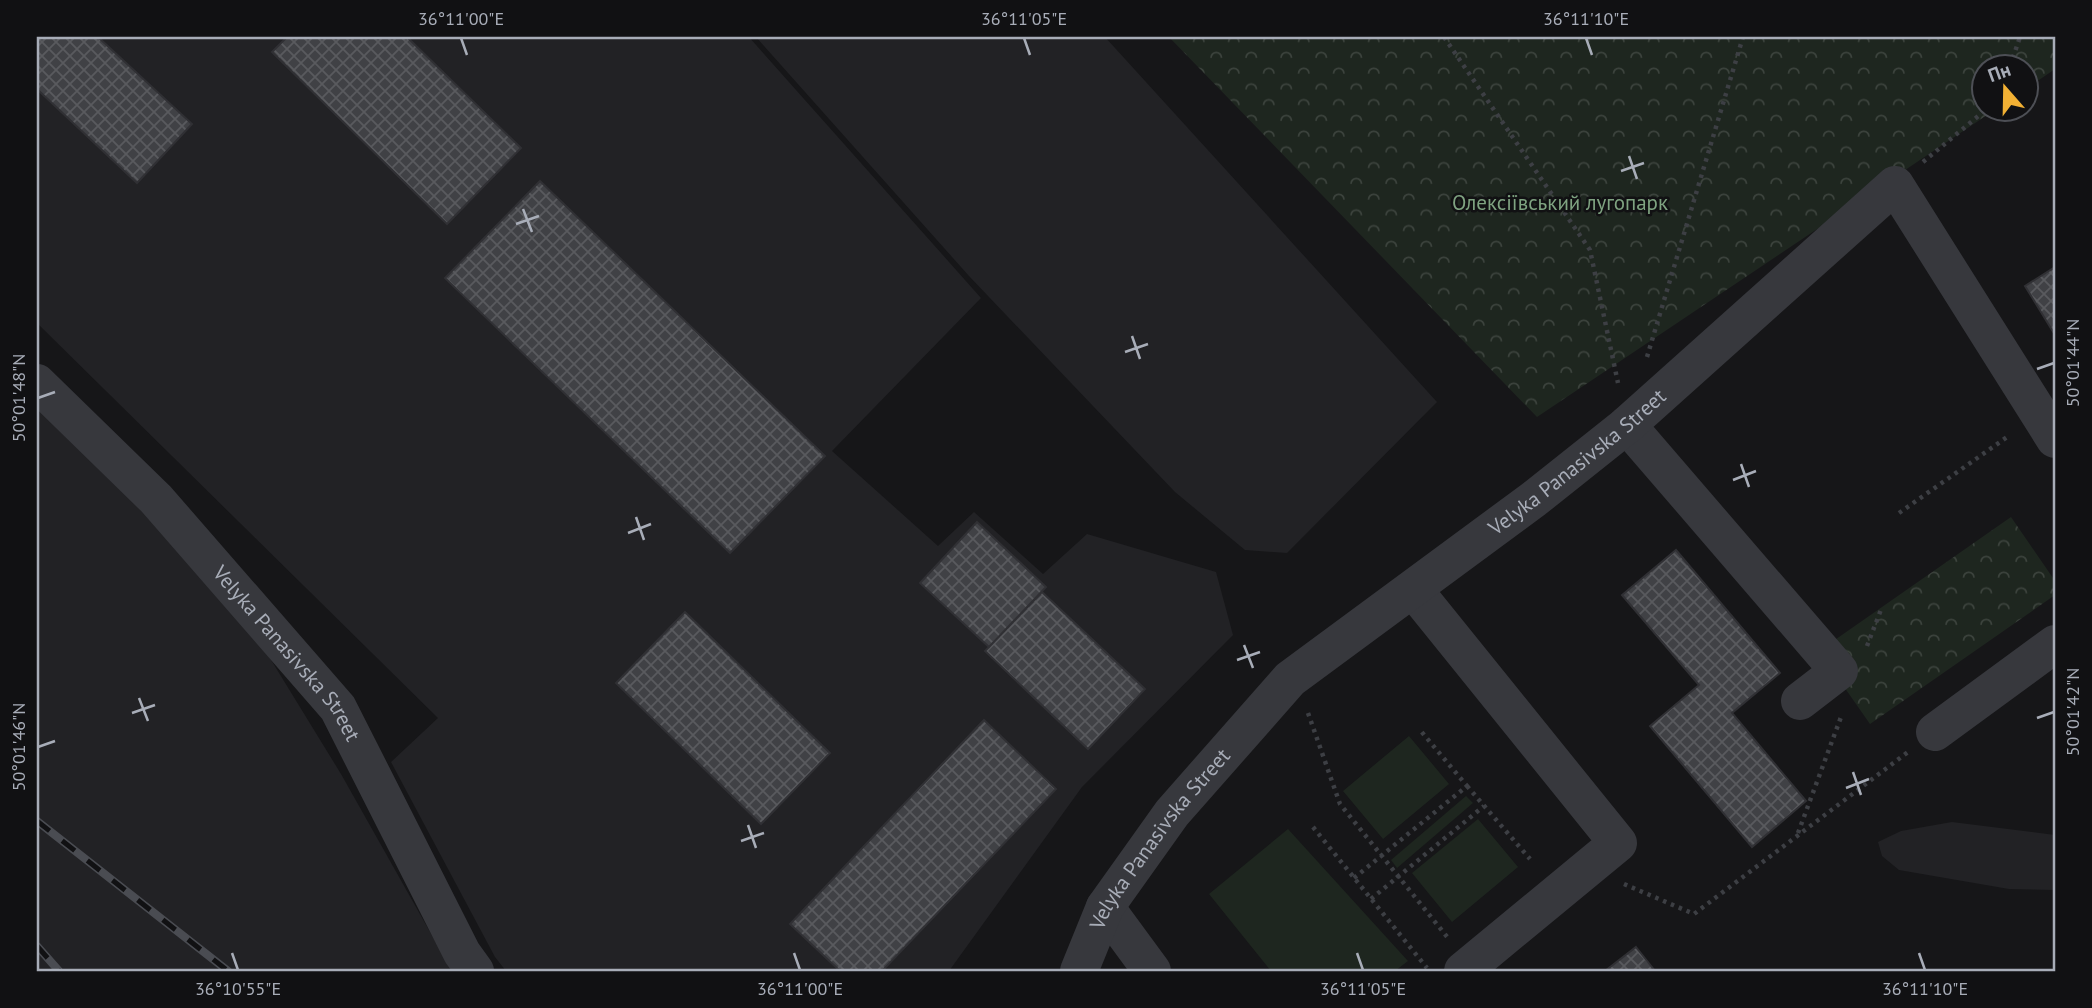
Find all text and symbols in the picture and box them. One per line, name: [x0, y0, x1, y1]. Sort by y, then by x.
text: 36°11'00"E: [418, 7, 504, 30]
text: 36°11'05"E: [981, 7, 1067, 30]
text: 36°11'10"E: [1543, 7, 1629, 30]
north arrow: [1969, 52, 2039, 122]
text: Пн: [1985, 57, 2014, 87]
park label: Олексіївський лугопарк: [1452, 189, 1668, 216]
text: 50°01'44"N: [2061, 319, 2084, 407]
text: 50°01'48"N: [7, 354, 30, 442]
street label: Velyka Panasivska Street: [1482, 383, 1671, 542]
street label: Velyka Panasivska Street: [206, 559, 367, 746]
text: 50°01'42"N: [2061, 668, 2084, 756]
text: 50°01'46"N: [7, 703, 30, 791]
street label: Velyka Panasivska Street: [1083, 743, 1236, 934]
text: 36°10'55"E: [195, 977, 281, 1000]
text: 36°11'00"E: [757, 977, 843, 1000]
text: 36°11'05"E: [1320, 977, 1406, 1000]
text: 36°11'10"E: [1882, 977, 1968, 1000]

